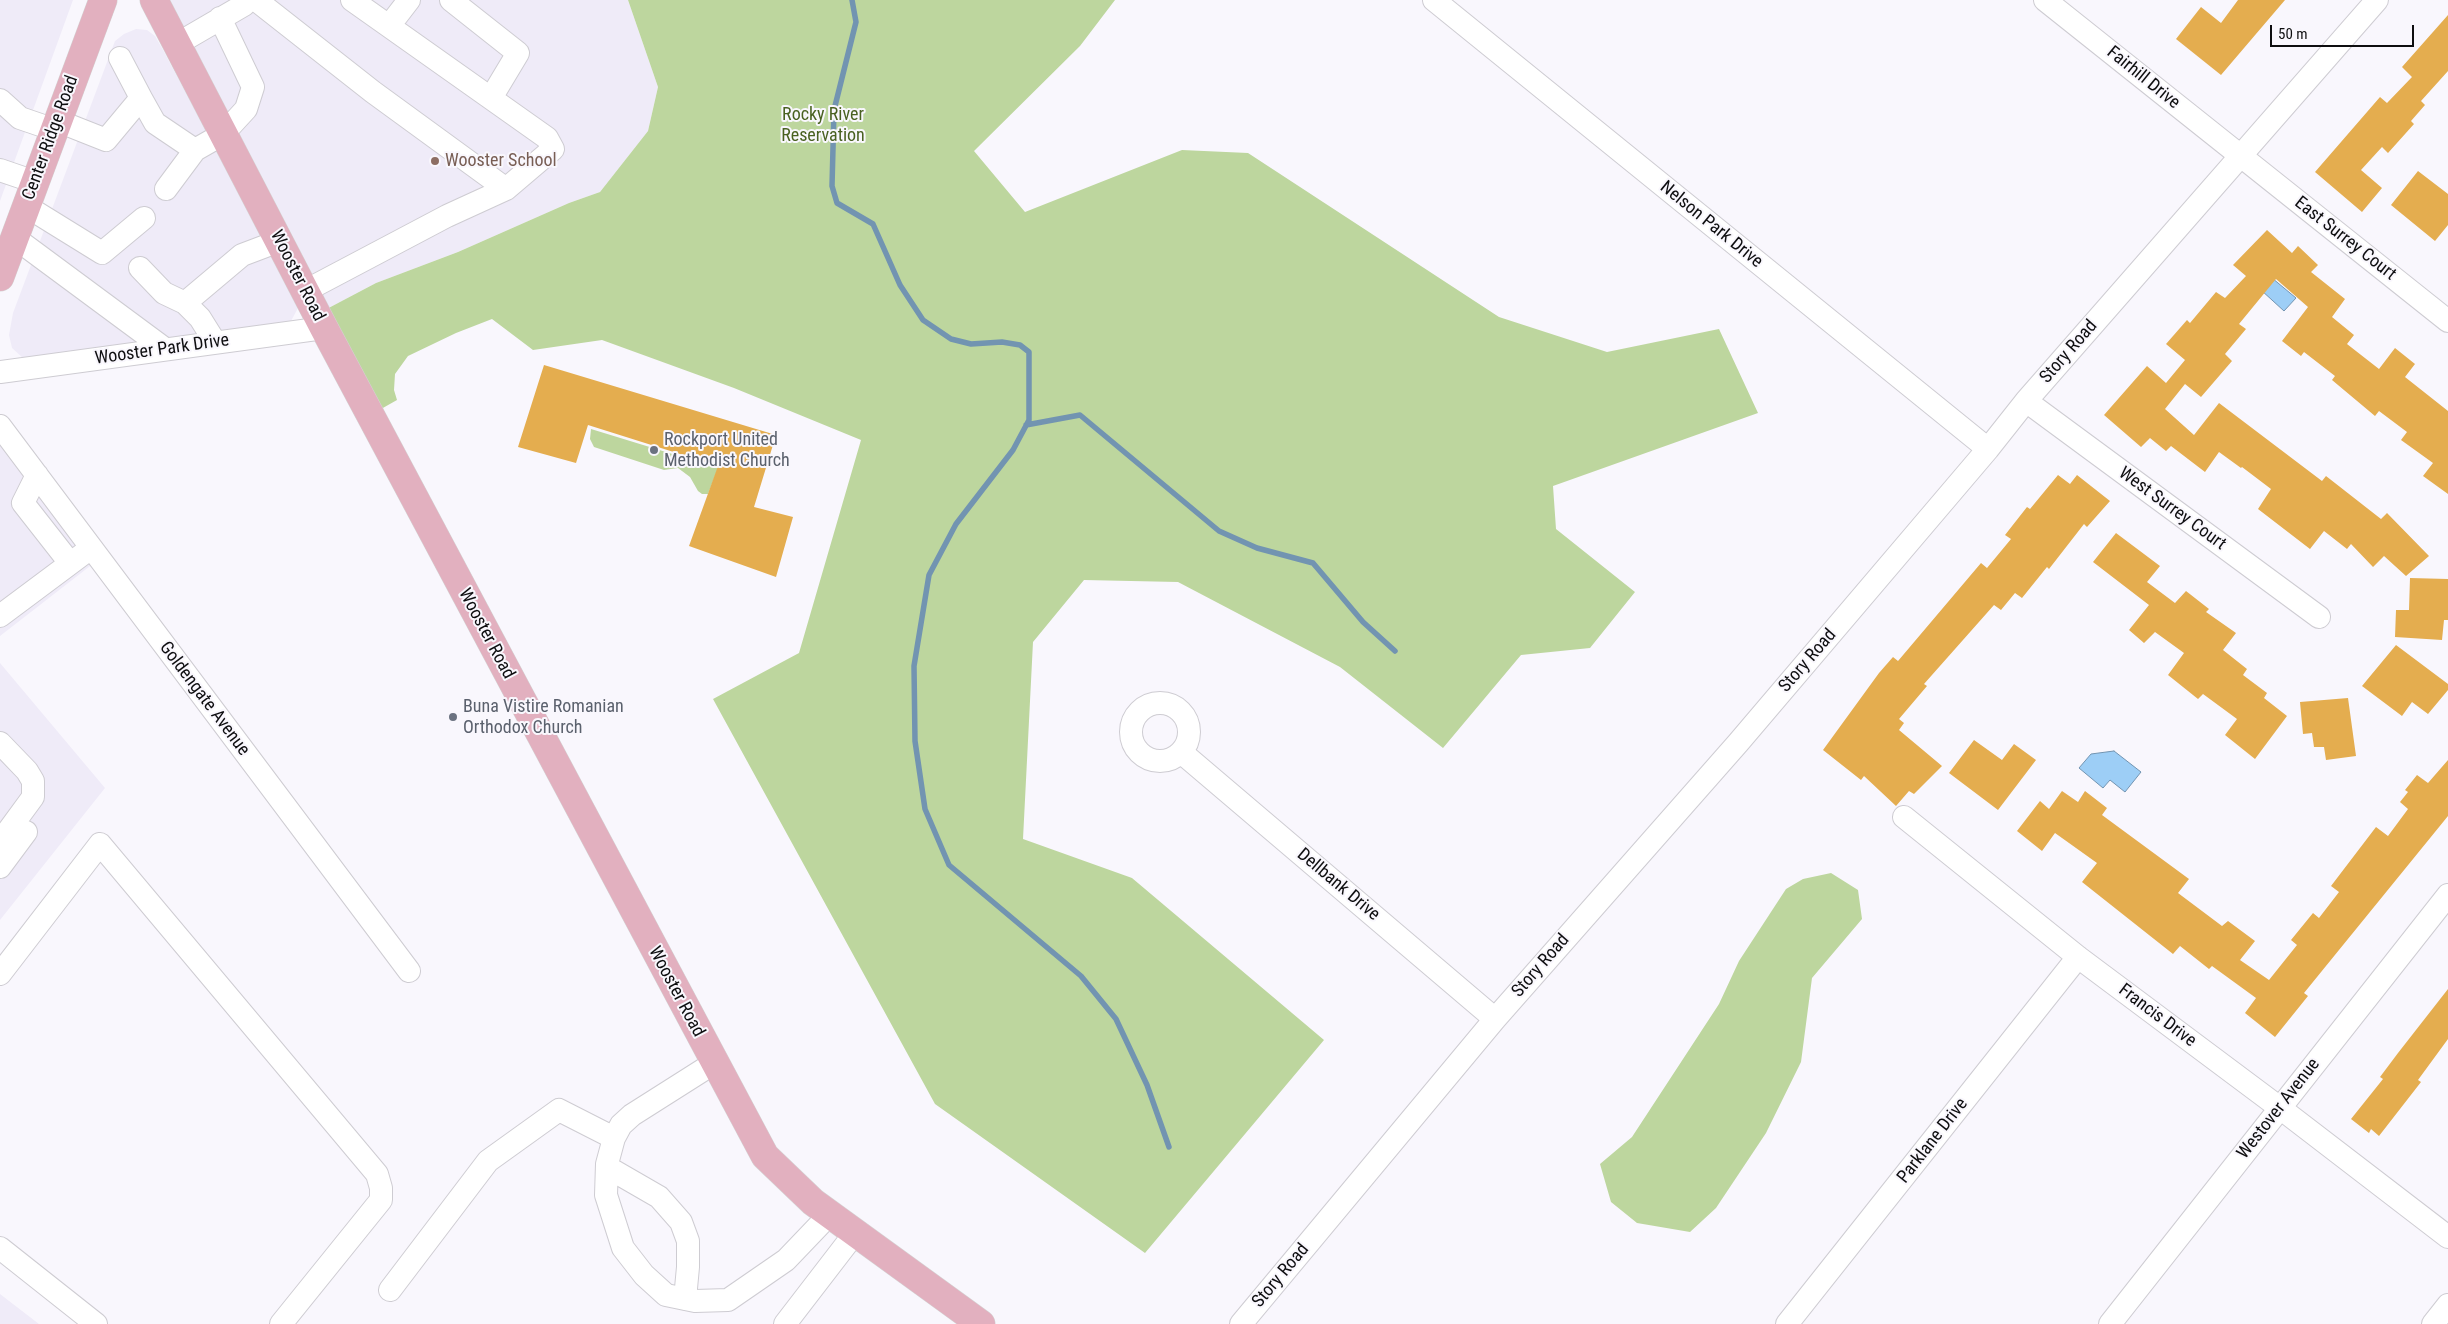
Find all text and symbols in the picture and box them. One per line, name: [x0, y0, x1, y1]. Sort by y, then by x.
scale bar: [2273, 15, 2417, 47]
text: 50 m: [2278, 25, 2308, 43]
street label: Fairhill Drive: [2102, 42, 2184, 114]
street label: Center Ridge Road: [18, 73, 84, 203]
park label: Rocky River Reservation: [781, 104, 865, 146]
place label: Wooster School: [445, 150, 557, 172]
marker: Wooster School: [429, 155, 441, 167]
street label: Nelson Park Drive: [1655, 177, 1767, 273]
street label: East Surrey Court: [2290, 193, 2400, 285]
street label: Wooster Road: [265, 227, 329, 325]
street label: Story Road: [2036, 316, 2102, 388]
street label: Wooster Park Drive: [94, 330, 230, 370]
place label: Rockport United Methodist Church: [664, 429, 790, 472]
marker: Rockport United Methodist Church: [648, 444, 660, 456]
street label: West Surrey Court: [2114, 463, 2230, 555]
street label: Wooster Road: [453, 585, 519, 683]
street label: Story Road: [1775, 625, 1841, 697]
street label: Goldengate Avenue: [154, 638, 254, 760]
place label: Buna Vistire Romanian Orthodox Church: [463, 696, 624, 739]
marker: Buna Vistire Romanian Orthodox Church: [447, 711, 459, 723]
street label: Dellbank Drive: [1292, 844, 1384, 926]
street label: Story Road: [1508, 930, 1574, 1002]
street label: Wooster Road: [643, 943, 709, 1041]
street label: Francis Drive: [2114, 980, 2200, 1052]
street label: Westover Avenue: [2233, 1054, 2325, 1164]
street label: Parklane Drive: [1893, 1094, 1973, 1188]
street label: Story Road: [1248, 1240, 1314, 1312]

